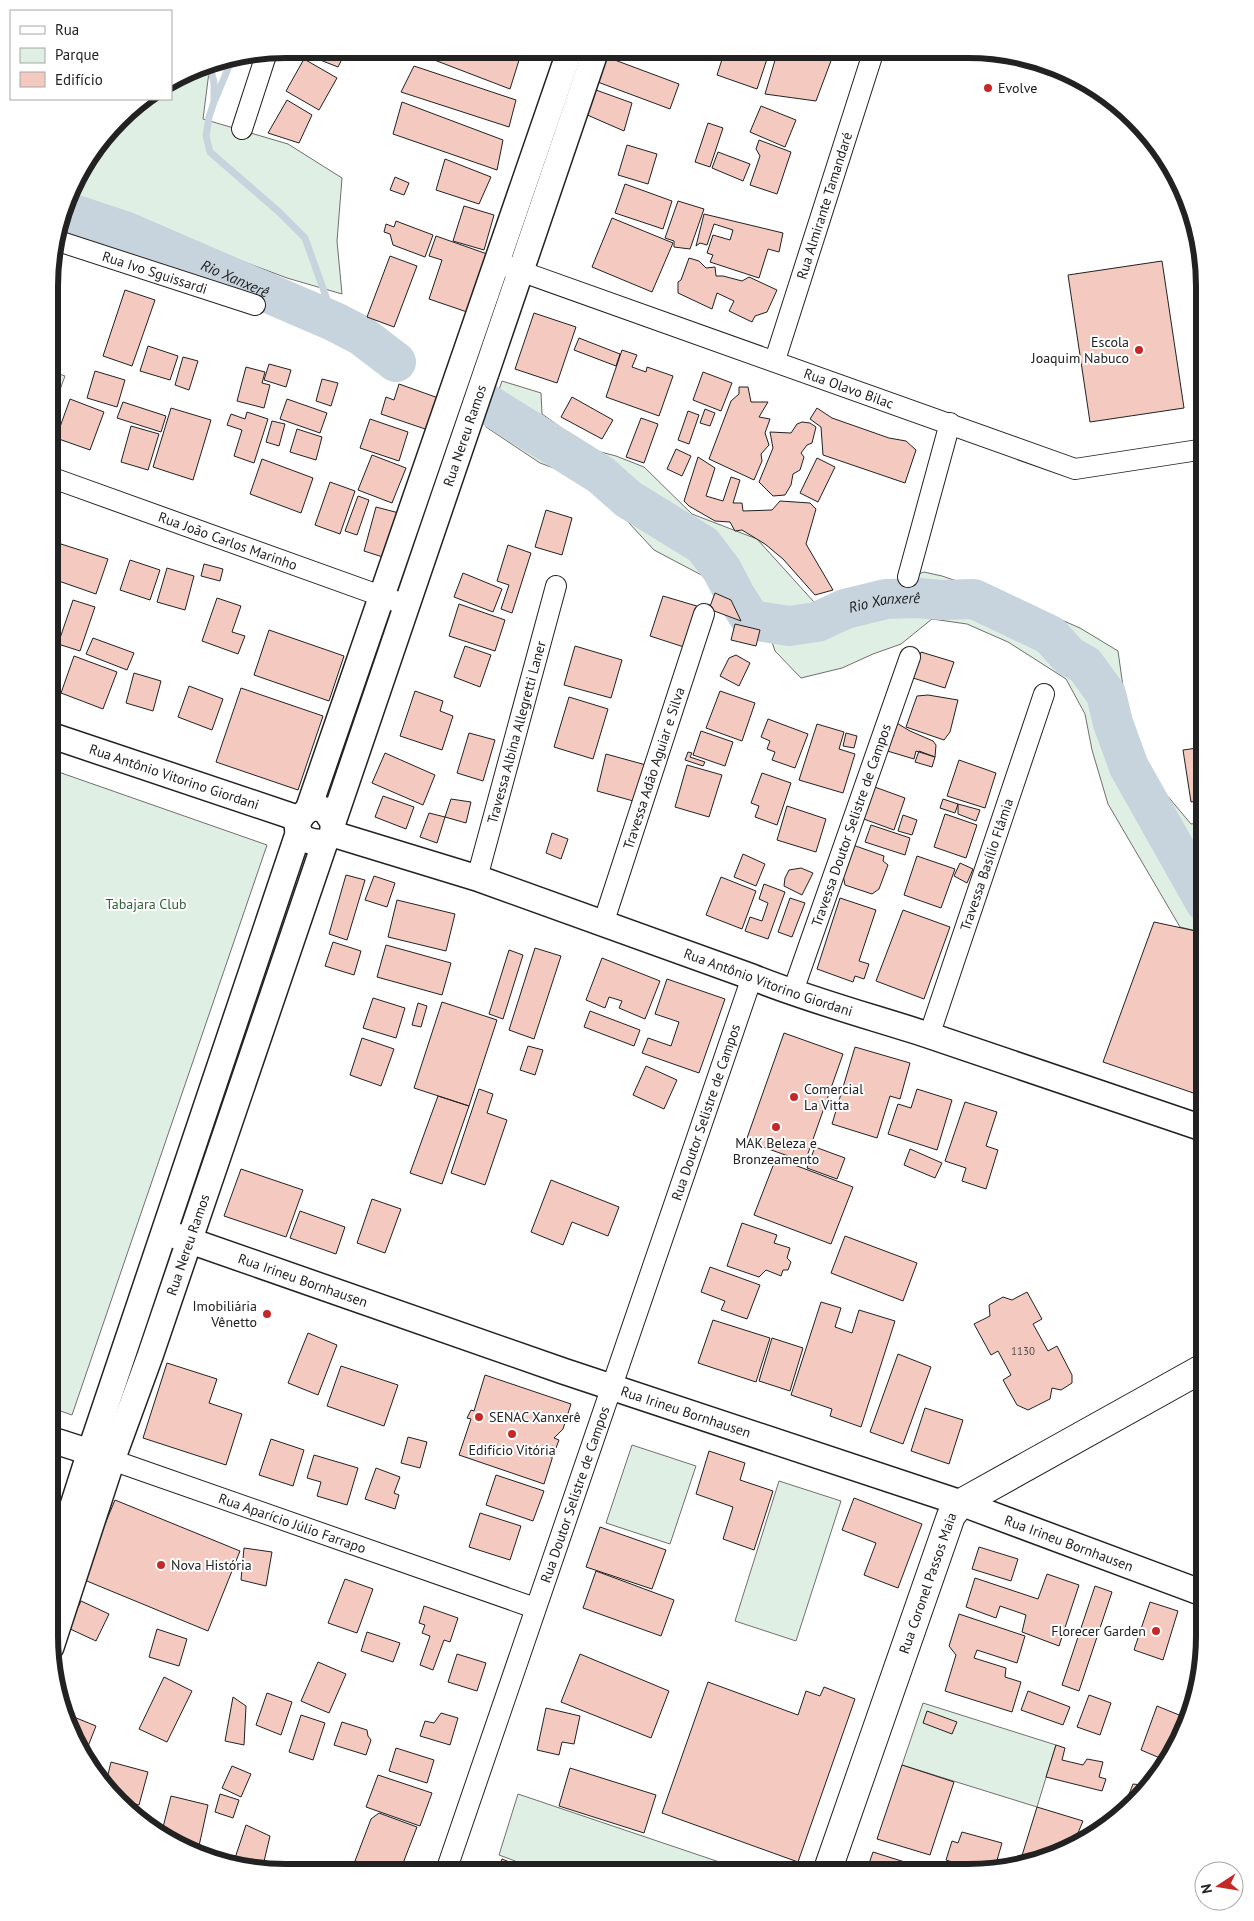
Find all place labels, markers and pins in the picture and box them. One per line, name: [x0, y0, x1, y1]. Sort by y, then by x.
place label: Evolve: [998, 79, 1037, 97]
marker: Evolve: [982, 82, 994, 94]
place label: Escola Joaquim Nabuco: [1031, 333, 1129, 367]
marker: Escola Joaquim Nabuco: [1133, 344, 1145, 356]
place label: Comercial La Vitta: [804, 1080, 863, 1114]
marker: Comercial La Vitta: [788, 1091, 800, 1103]
marker: MAK Beleza e Bronzeamento: [770, 1121, 782, 1133]
place label: MAK Beleza e Bronzeamento: [733, 1134, 819, 1168]
place label: Imobiliária Vênetto: [193, 1297, 257, 1331]
marker: Imobiliária Vênetto: [261, 1308, 273, 1320]
place label: SENAC Xanxerê: [489, 1408, 581, 1426]
marker: SENAC Xanxerê: [473, 1411, 485, 1423]
marker: Edifício Vitória: [506, 1428, 518, 1440]
place label: Edifício Vitória: [468, 1441, 556, 1459]
place label: Nova História: [171, 1556, 252, 1574]
marker: Nova História: [155, 1559, 167, 1571]
place label: Florecer Garden: [1051, 1622, 1146, 1640]
marker: Florecer Garden: [1150, 1625, 1162, 1637]

